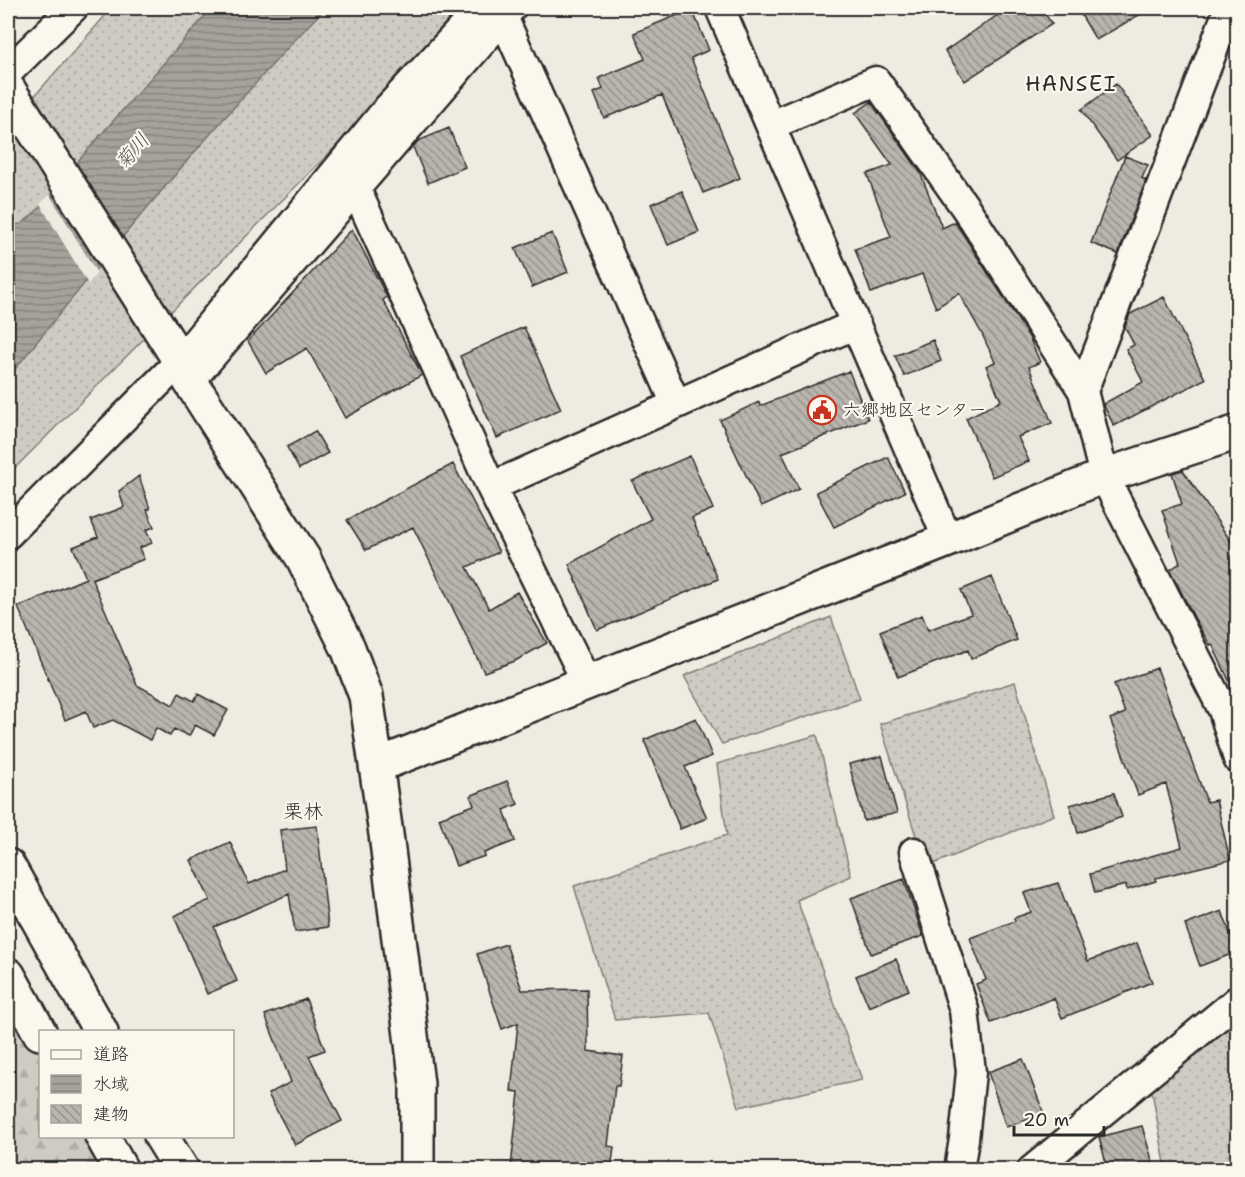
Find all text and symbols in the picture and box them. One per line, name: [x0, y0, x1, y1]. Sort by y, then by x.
district label: HANSEI: [1025, 70, 1117, 98]
water label: 菊川: [109, 127, 155, 175]
public building icon: 六郷地区センター: [806, 394, 838, 426]
place label: 六郷地区センター: [843, 398, 986, 422]
district label: 栗林: [283, 798, 323, 824]
legend: [39, 1030, 234, 1138]
text: 道路: [93, 1042, 129, 1066]
text: 水域: [93, 1072, 129, 1096]
scale bar: [1014, 1099, 1104, 1137]
text: 建物: [93, 1102, 129, 1126]
text: 20 m: [1023, 1108, 1069, 1132]

